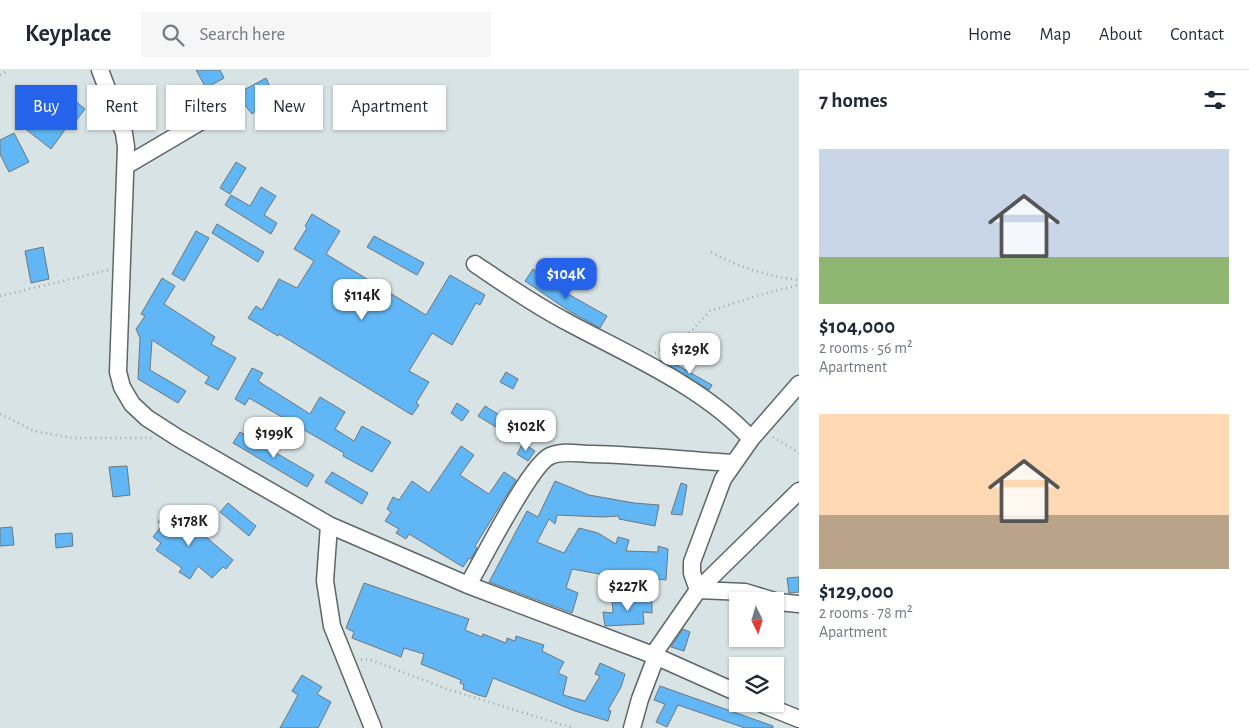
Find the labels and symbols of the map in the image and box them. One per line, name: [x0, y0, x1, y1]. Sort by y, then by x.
pin: $104K: [531, 258, 601, 300]
pin: $114K: [327, 278, 397, 321]
pin: $129K: [655, 332, 725, 375]
pin: $102K: [491, 410, 561, 452]
pin: $199K: [239, 416, 309, 459]
pin: $178K: [154, 504, 224, 547]
pin: $227K: [593, 570, 663, 612]
north arrow: [729, 592, 784, 648]

